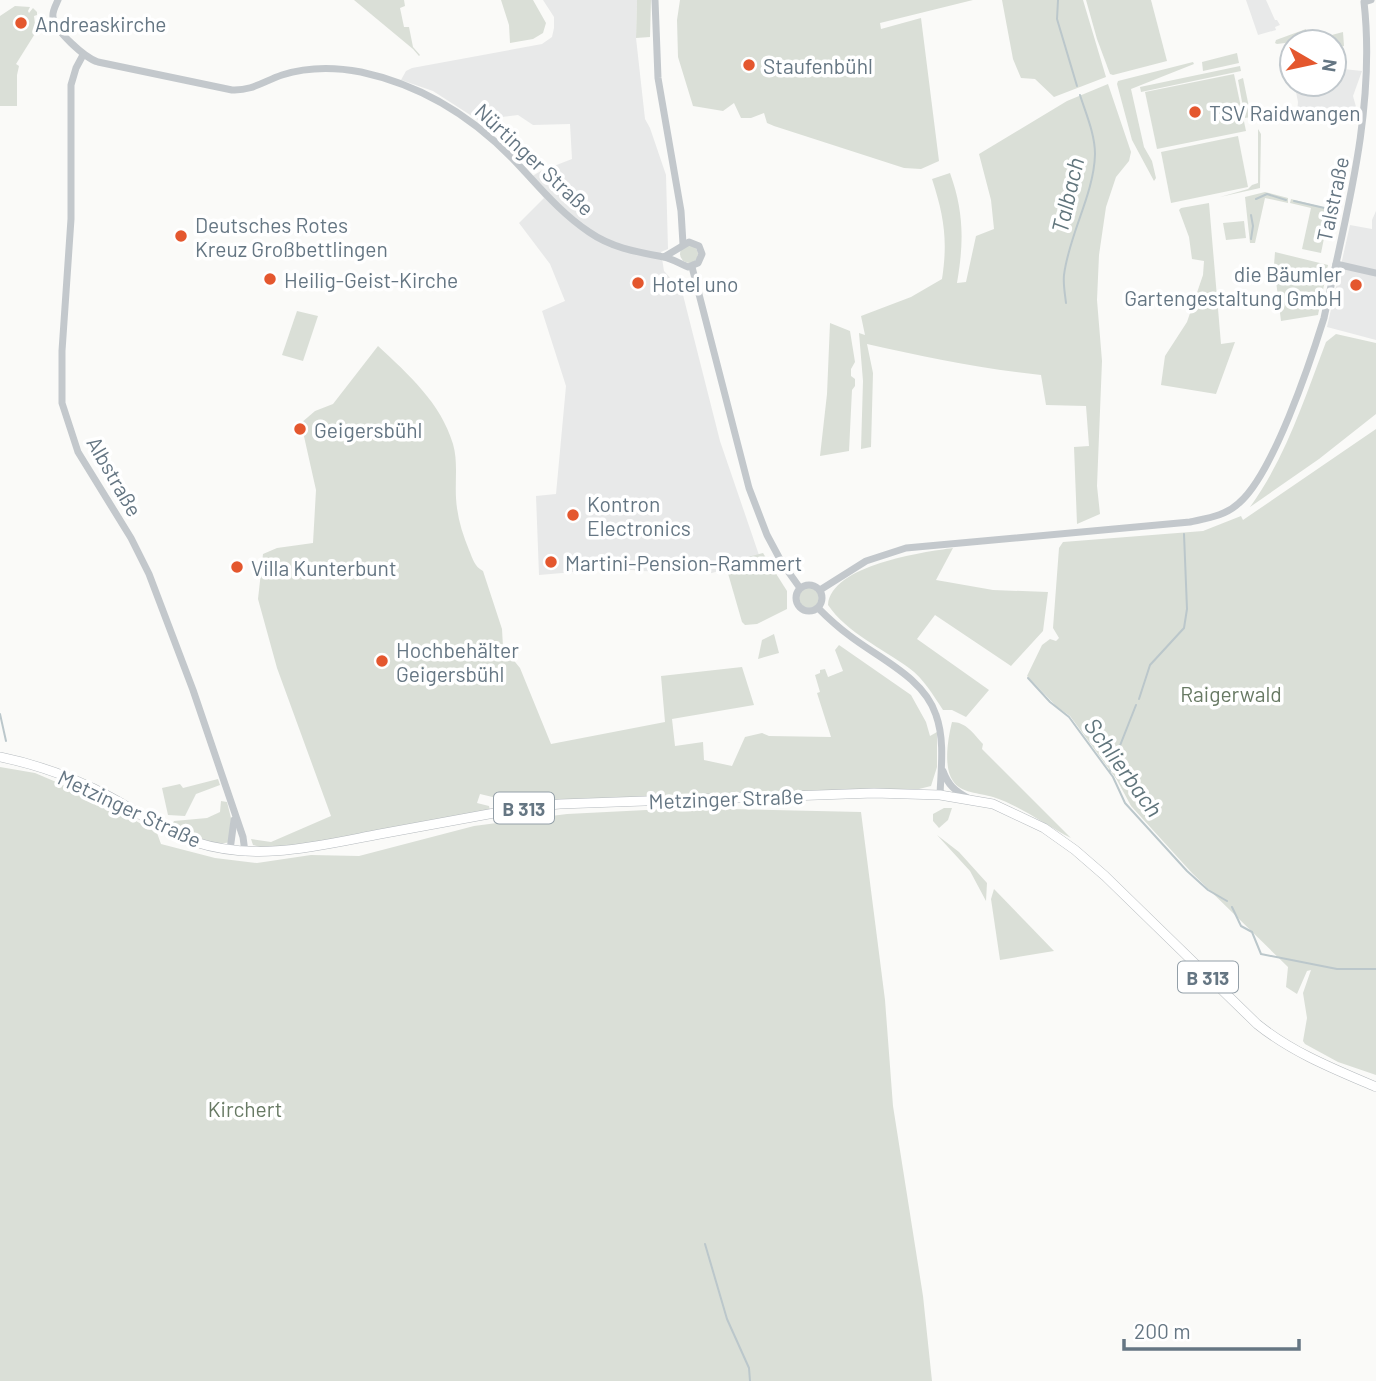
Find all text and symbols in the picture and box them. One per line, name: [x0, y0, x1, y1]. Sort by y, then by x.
place label: Andreaskirche: [35, 11, 167, 36]
marker: Andreaskirche: [13, 15, 29, 31]
north arrow: [1278, 28, 1348, 98]
place label: Staufenbühl: [763, 53, 873, 78]
marker: Staufenbühl: [741, 57, 757, 73]
text: N: [1318, 58, 1343, 74]
street label: Nürtinger Straße: [470, 98, 600, 220]
place label: TSV Raidwangen: [1209, 100, 1361, 125]
marker: TSV Raidwangen: [1187, 104, 1203, 120]
water label: Talbach: [1045, 154, 1089, 236]
street label: Talstraße: [1311, 154, 1353, 244]
place label: Deutsches Rotes Kreuz Großbettlingen: [195, 212, 388, 261]
marker: Deutsches Rotes Kreuz Großbettlingen: [173, 228, 189, 244]
place label: die Bäumler Gartengestaltung GmbH: [1124, 261, 1342, 310]
place label: Heilig-Geist-Kirche: [284, 267, 458, 292]
marker: Heilig-Geist-Kirche: [262, 271, 278, 287]
place label: Hotel uno: [652, 271, 738, 296]
marker: Hotel uno: [630, 275, 646, 291]
marker: die Bäumler Gartengestaltung GmbH: [1348, 277, 1364, 293]
place label: Geigersbühl: [314, 417, 422, 442]
marker: Geigersbühl: [292, 421, 308, 437]
street label: Albstraße: [82, 432, 148, 520]
place label: Kontron Electronics: [587, 491, 691, 540]
marker: Kontron Electronics: [565, 507, 581, 523]
place label: Martini-Pension-Rammert: [565, 550, 803, 575]
marker: Martini-Pension-Rammert: [543, 554, 559, 570]
place label: Villa Kunterbunt: [251, 555, 397, 580]
marker: Villa Kunterbunt: [229, 559, 245, 575]
place label: Hochbehälter Geigersbühl: [396, 637, 519, 686]
marker: Hochbehälter Geigersbühl: [374, 653, 390, 669]
park label: Raigerwald: [1180, 681, 1282, 706]
water label: Schlierbach: [1079, 712, 1169, 822]
street label: Metzinger Straße: [54, 764, 206, 852]
street label: Metzinger Straße: [648, 783, 804, 813]
road number: B 313: [494, 792, 554, 824]
road number: B 313: [1178, 962, 1238, 993]
park label: Kirchert: [208, 1096, 282, 1121]
scale bar: [1124, 1308, 1299, 1352]
text: 200 m: [1134, 1318, 1191, 1343]

